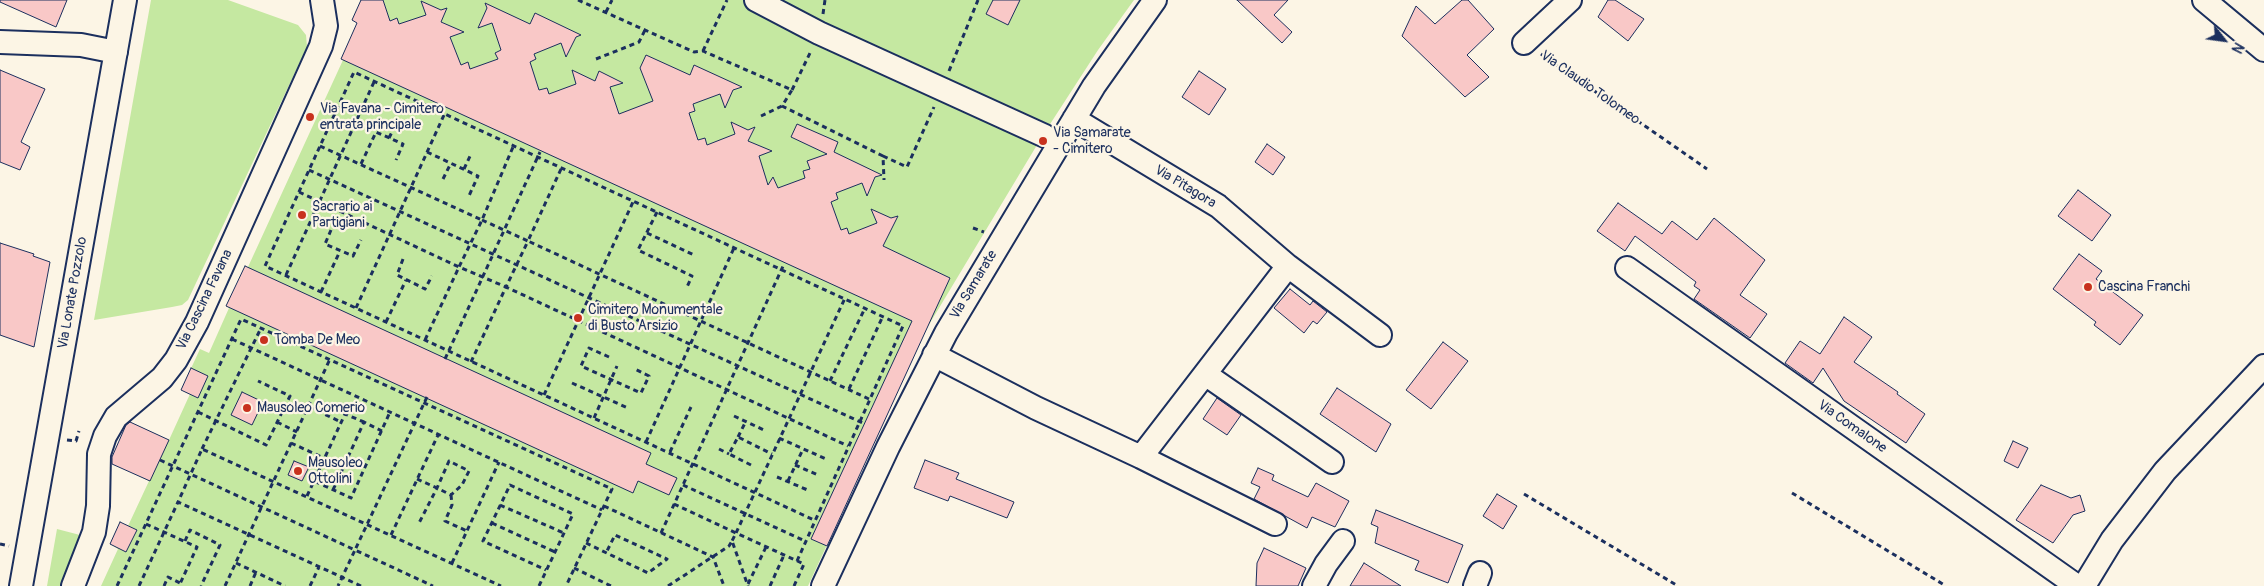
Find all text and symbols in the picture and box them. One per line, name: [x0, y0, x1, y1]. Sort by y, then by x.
north arrow: [2199, 15, 2249, 65]
text: N: [2228, 39, 2247, 56]
street label: Via Claudio Tolomeo: [1537, 47, 1643, 129]
place label: Via Favana - Cimitero entrata principale: [320, 101, 444, 134]
marker: Via Favana - Cimitero entrata principale: [304, 111, 316, 123]
place label: Via Samarate - Cimitero: [1053, 125, 1131, 158]
marker: Via Samarate - Cimitero: [1037, 135, 1049, 147]
street label: Via Pitagora: [1151, 162, 1219, 212]
place label: Sacrario ai Partigiani: [312, 199, 372, 232]
marker: Sacrario ai Partigiani: [296, 209, 308, 221]
street label: Via Lonate Pozzolo: [55, 236, 91, 350]
street label: Via Cascina Favana: [173, 247, 237, 353]
street label: Via Samarate: [947, 247, 1001, 323]
place label: Cascina Franchi: [2098, 279, 2190, 295]
marker: Cascina Franchi: [2082, 281, 2094, 293]
place label: Cimitero Monumentale di Busto Arsizio: [588, 302, 723, 334]
marker: Cimitero Monumentale di Busto Arsizio: [572, 312, 584, 324]
place label: Tomba De Meo: [274, 332, 360, 348]
marker: Tomba De Meo: [258, 334, 270, 346]
street label: Via Comalone: [1814, 397, 1890, 457]
place label: Mausoleo Comerio: [257, 400, 365, 416]
marker: Mausoleo Comerio: [241, 402, 253, 414]
place label: Mausoleo Ottolini: [308, 455, 363, 488]
marker: Mausoleo Ottolini: [292, 465, 304, 477]

